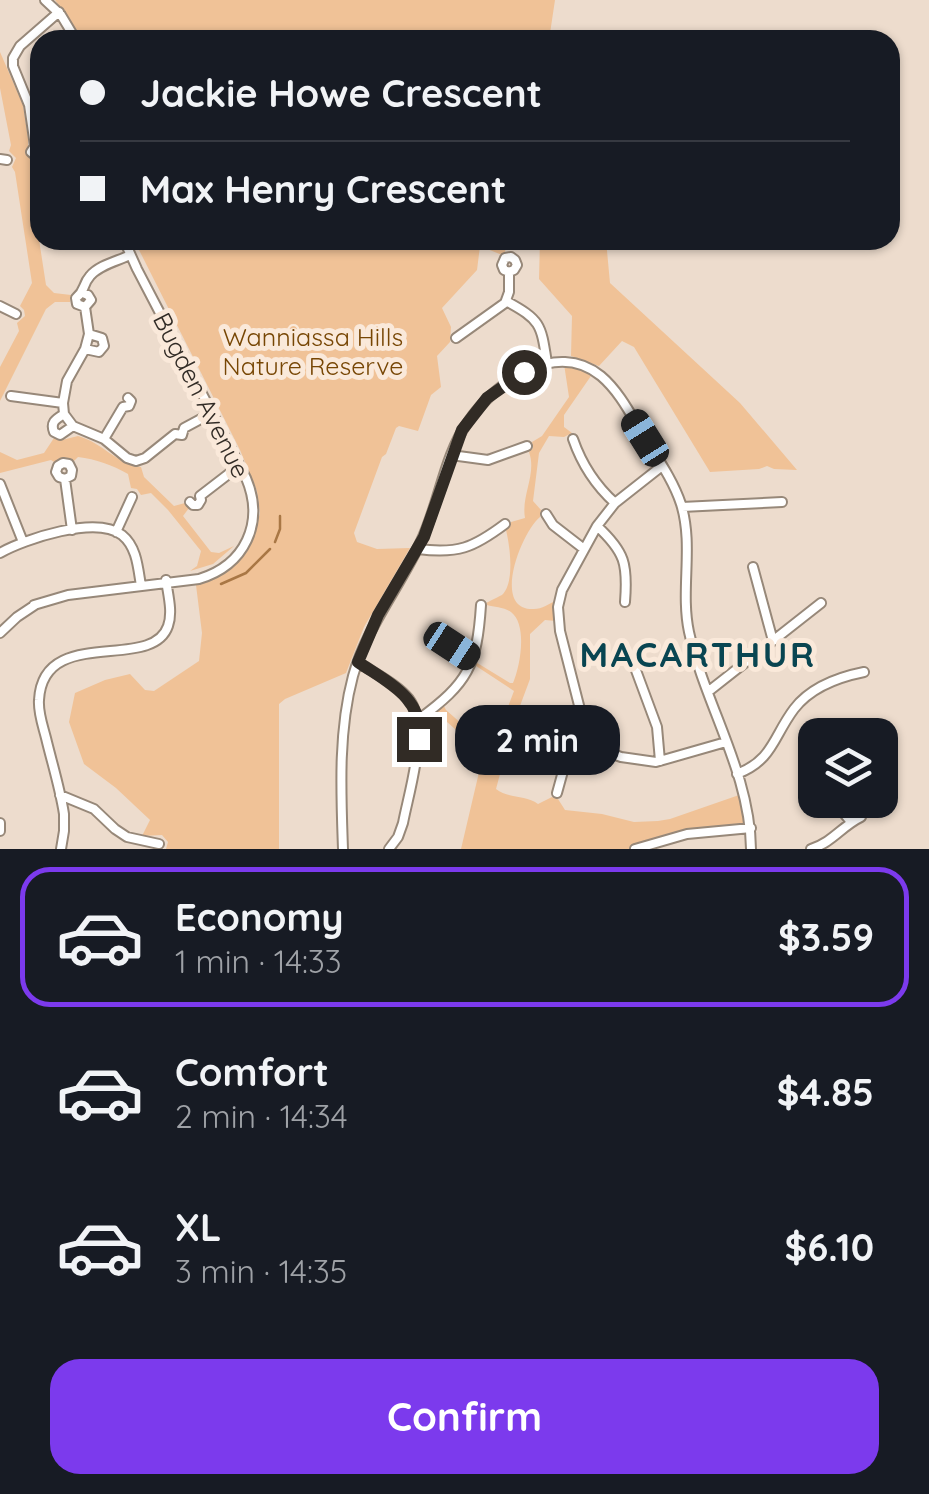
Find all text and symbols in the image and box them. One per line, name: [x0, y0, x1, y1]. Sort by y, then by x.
text: Jackie Howe Crescent: [140, 69, 542, 117]
text: Max Henry Crescent: [140, 165, 507, 213]
street label: Bugden Avenue: [147, 307, 257, 483]
park label: Wanniassa Hills Nature Reserve: [223, 321, 403, 381]
route start: [502, 350, 547, 395]
car: [616, 405, 674, 471]
car: [419, 617, 485, 675]
district label: MACARTHUR: [580, 632, 816, 676]
callout: 2 min: [454, 704, 619, 774]
route end: [397, 717, 442, 762]
map controls: [798, 718, 898, 818]
button: layers: [798, 718, 898, 818]
text: 2 min: [496, 720, 579, 760]
icon: car: [55, 892, 145, 982]
text: Economy: [175, 893, 344, 941]
text: $3.59: [778, 913, 874, 961]
text: 1 min · 14:33: [175, 941, 342, 981]
icon: car: [55, 1047, 145, 1137]
text: Comfort: [175, 1048, 329, 1096]
text: $4.85: [777, 1068, 874, 1116]
text: 2 min · 14:34: [175, 1096, 348, 1136]
icon: car: [55, 1202, 145, 1292]
text: XL: [175, 1203, 221, 1251]
text: $6.10: [785, 1223, 874, 1271]
text: 3 min · 14:35: [175, 1251, 347, 1291]
button: Confirm: [50, 1359, 879, 1474]

